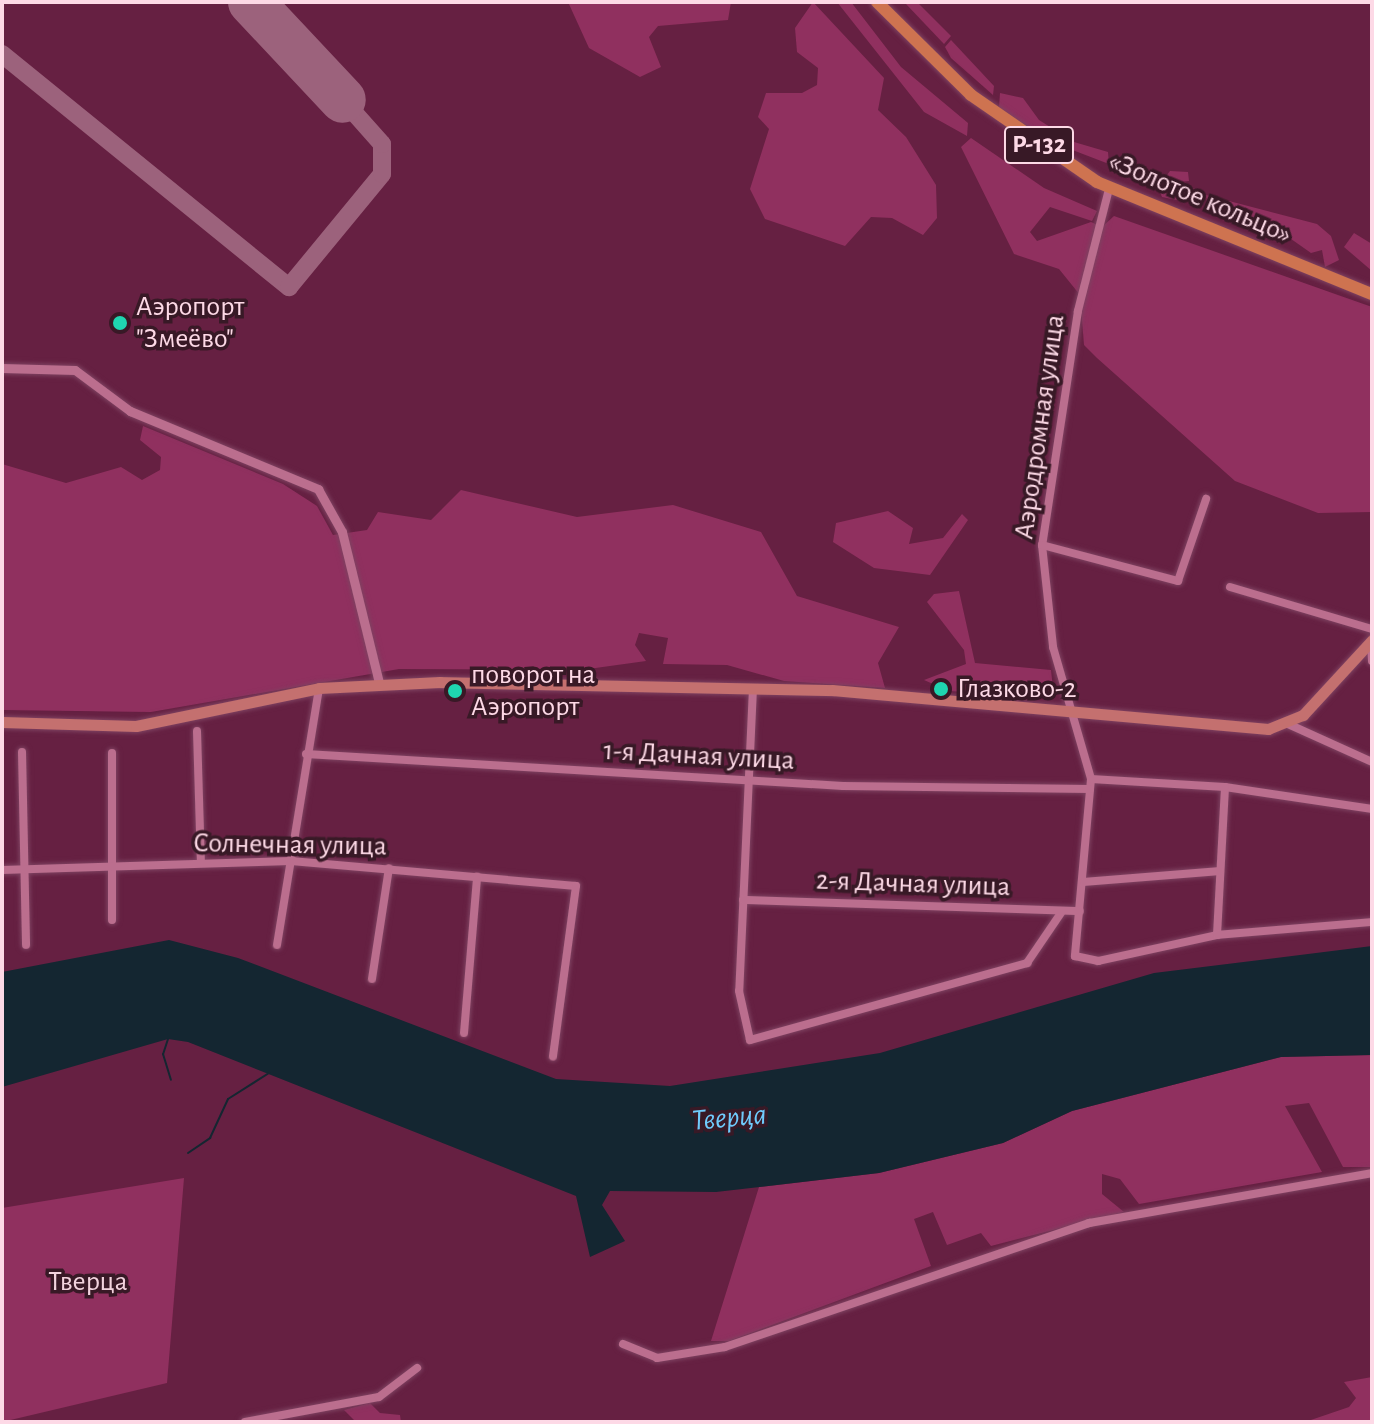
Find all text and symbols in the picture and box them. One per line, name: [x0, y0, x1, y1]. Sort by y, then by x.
road number: Р-132: [1003, 123, 1075, 167]
street label: «Золотое кольцо»: [1103, 144, 1297, 252]
place label: Аэропорт "Змеёво": [136, 290, 244, 356]
street label: Аэродромная улица: [1008, 313, 1072, 541]
marker: Аэропорт "Змеёво": [111, 314, 129, 332]
place label: поворот на Аэропорт: [471, 658, 595, 724]
place label: Глазково-2: [957, 672, 1076, 706]
marker: Глазково-2: [932, 680, 950, 698]
marker: поворот на Аэропорт: [446, 682, 464, 700]
street label: 1-я Дачная улица: [603, 734, 795, 778]
street label: Солнечная улица: [193, 827, 387, 863]
street label: 2-я Дачная улица: [815, 864, 1011, 904]
water label: Тверца: [690, 1097, 768, 1139]
park label: Тверца: [48, 1265, 128, 1299]

